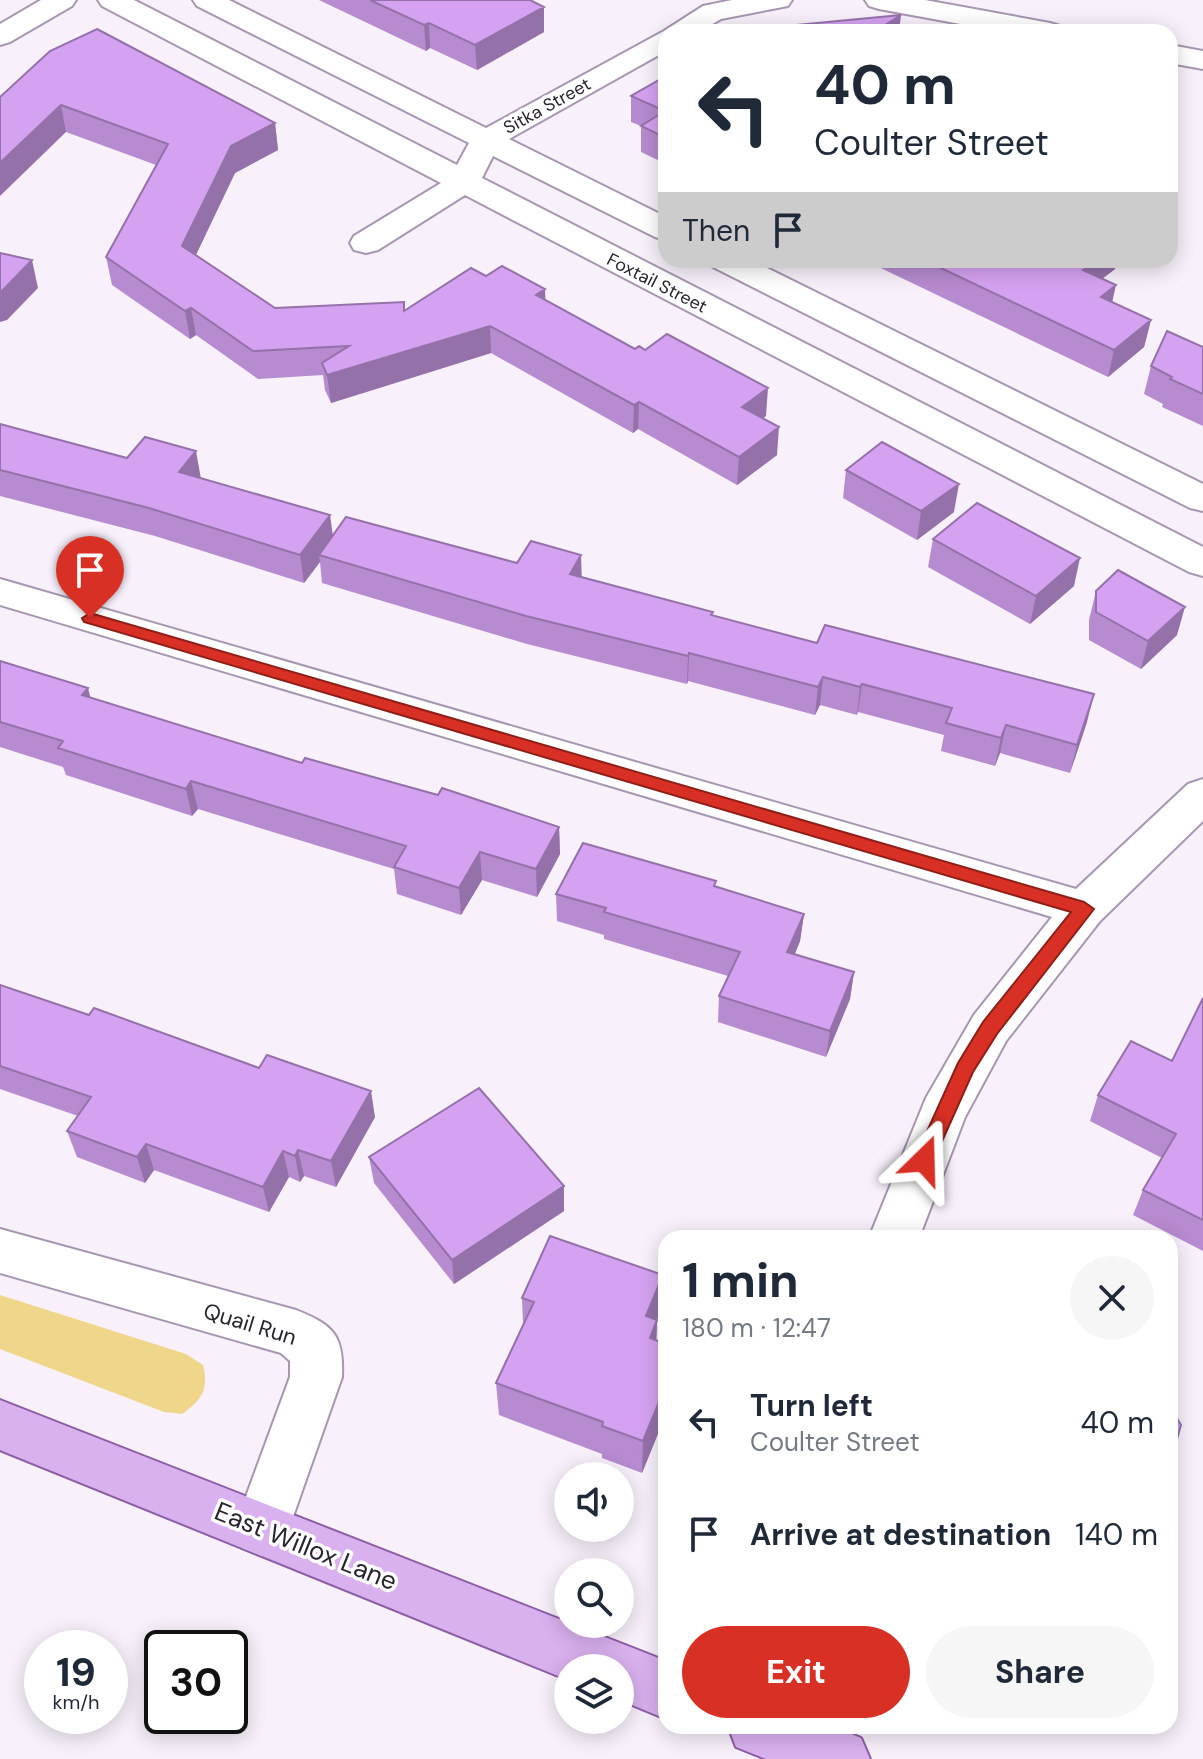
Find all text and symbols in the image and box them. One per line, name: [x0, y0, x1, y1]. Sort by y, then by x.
text: 40 m: [814, 48, 956, 121]
icon: left: [682, 56, 786, 160]
street label: Sitka Street: [499, 72, 595, 140]
text: Coulter Street: [814, 119, 1049, 166]
icon: arrive: [766, 208, 810, 252]
text: Then: [682, 211, 750, 250]
street label: Foxtail Street: [603, 247, 711, 319]
pin: [56, 536, 124, 618]
icon: arrive: [68, 548, 112, 592]
position arrow: [882, 1118, 966, 1202]
text: 1 min: [682, 1249, 799, 1312]
button: close: [1070, 1256, 1154, 1340]
street label: Quail Run: [200, 1296, 300, 1352]
text: 180 m · 12:47: [682, 1311, 831, 1345]
text: Turn left: [750, 1386, 873, 1425]
icon: left: [682, 1400, 726, 1444]
text: 40 m: [1081, 1403, 1154, 1442]
text: Coulter Street: [750, 1425, 920, 1459]
map controls: [554, 1462, 634, 1734]
button: sound: [554, 1462, 634, 1542]
street label: East Willox Lane: [210, 1494, 402, 1598]
icon: arrive: [682, 1512, 726, 1556]
text: Arrive at destination: [750, 1515, 1051, 1554]
text: 140 m: [1075, 1515, 1158, 1554]
button: search: [554, 1558, 634, 1638]
button: Exit: [682, 1626, 910, 1718]
button: Share: [926, 1626, 1154, 1718]
speed limit sign: 30: [144, 1630, 248, 1734]
text: 19: [56, 1646, 96, 1698]
button: layers: [554, 1654, 634, 1734]
text: km/h: [52, 1689, 100, 1715]

